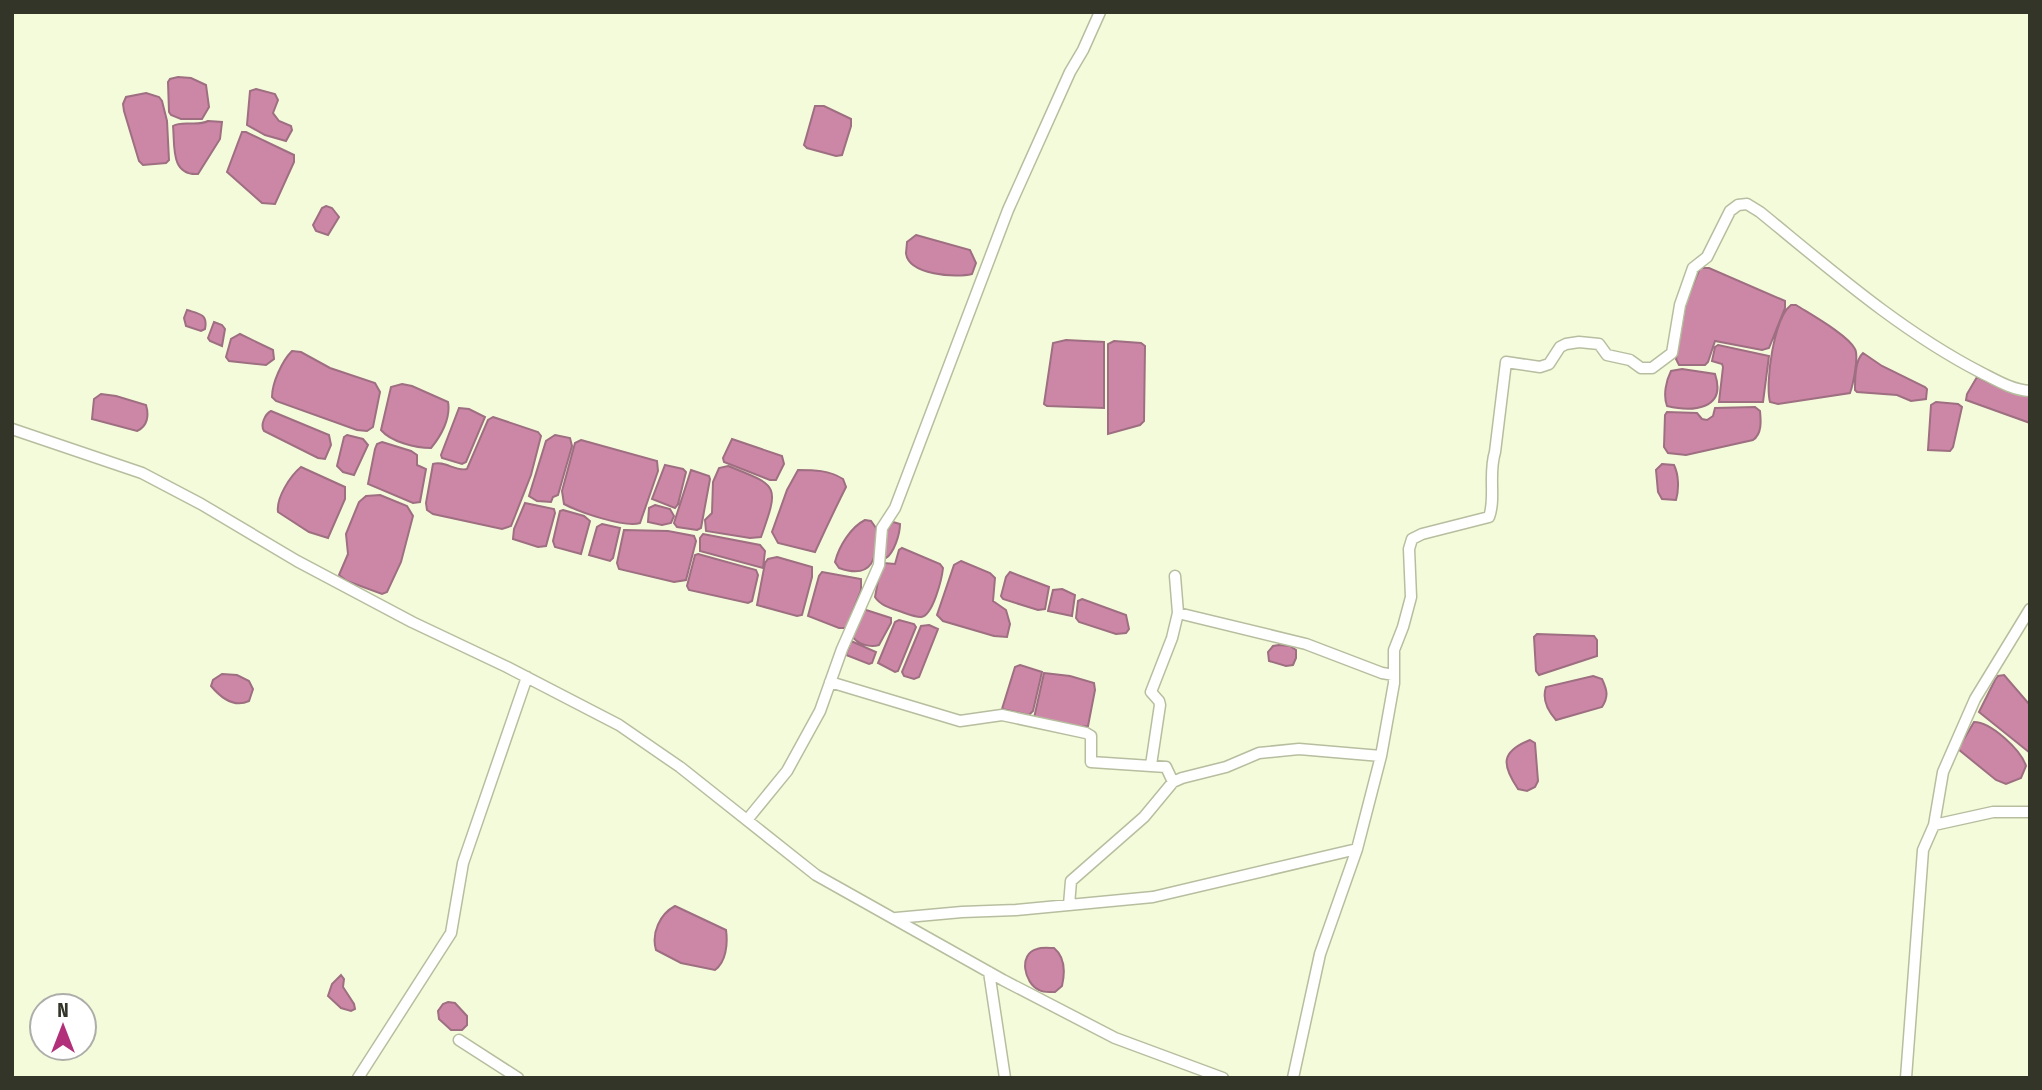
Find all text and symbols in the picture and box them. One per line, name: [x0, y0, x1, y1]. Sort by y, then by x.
north arrow: [28, 992, 98, 1062]
text: N: [57, 999, 69, 1022]

